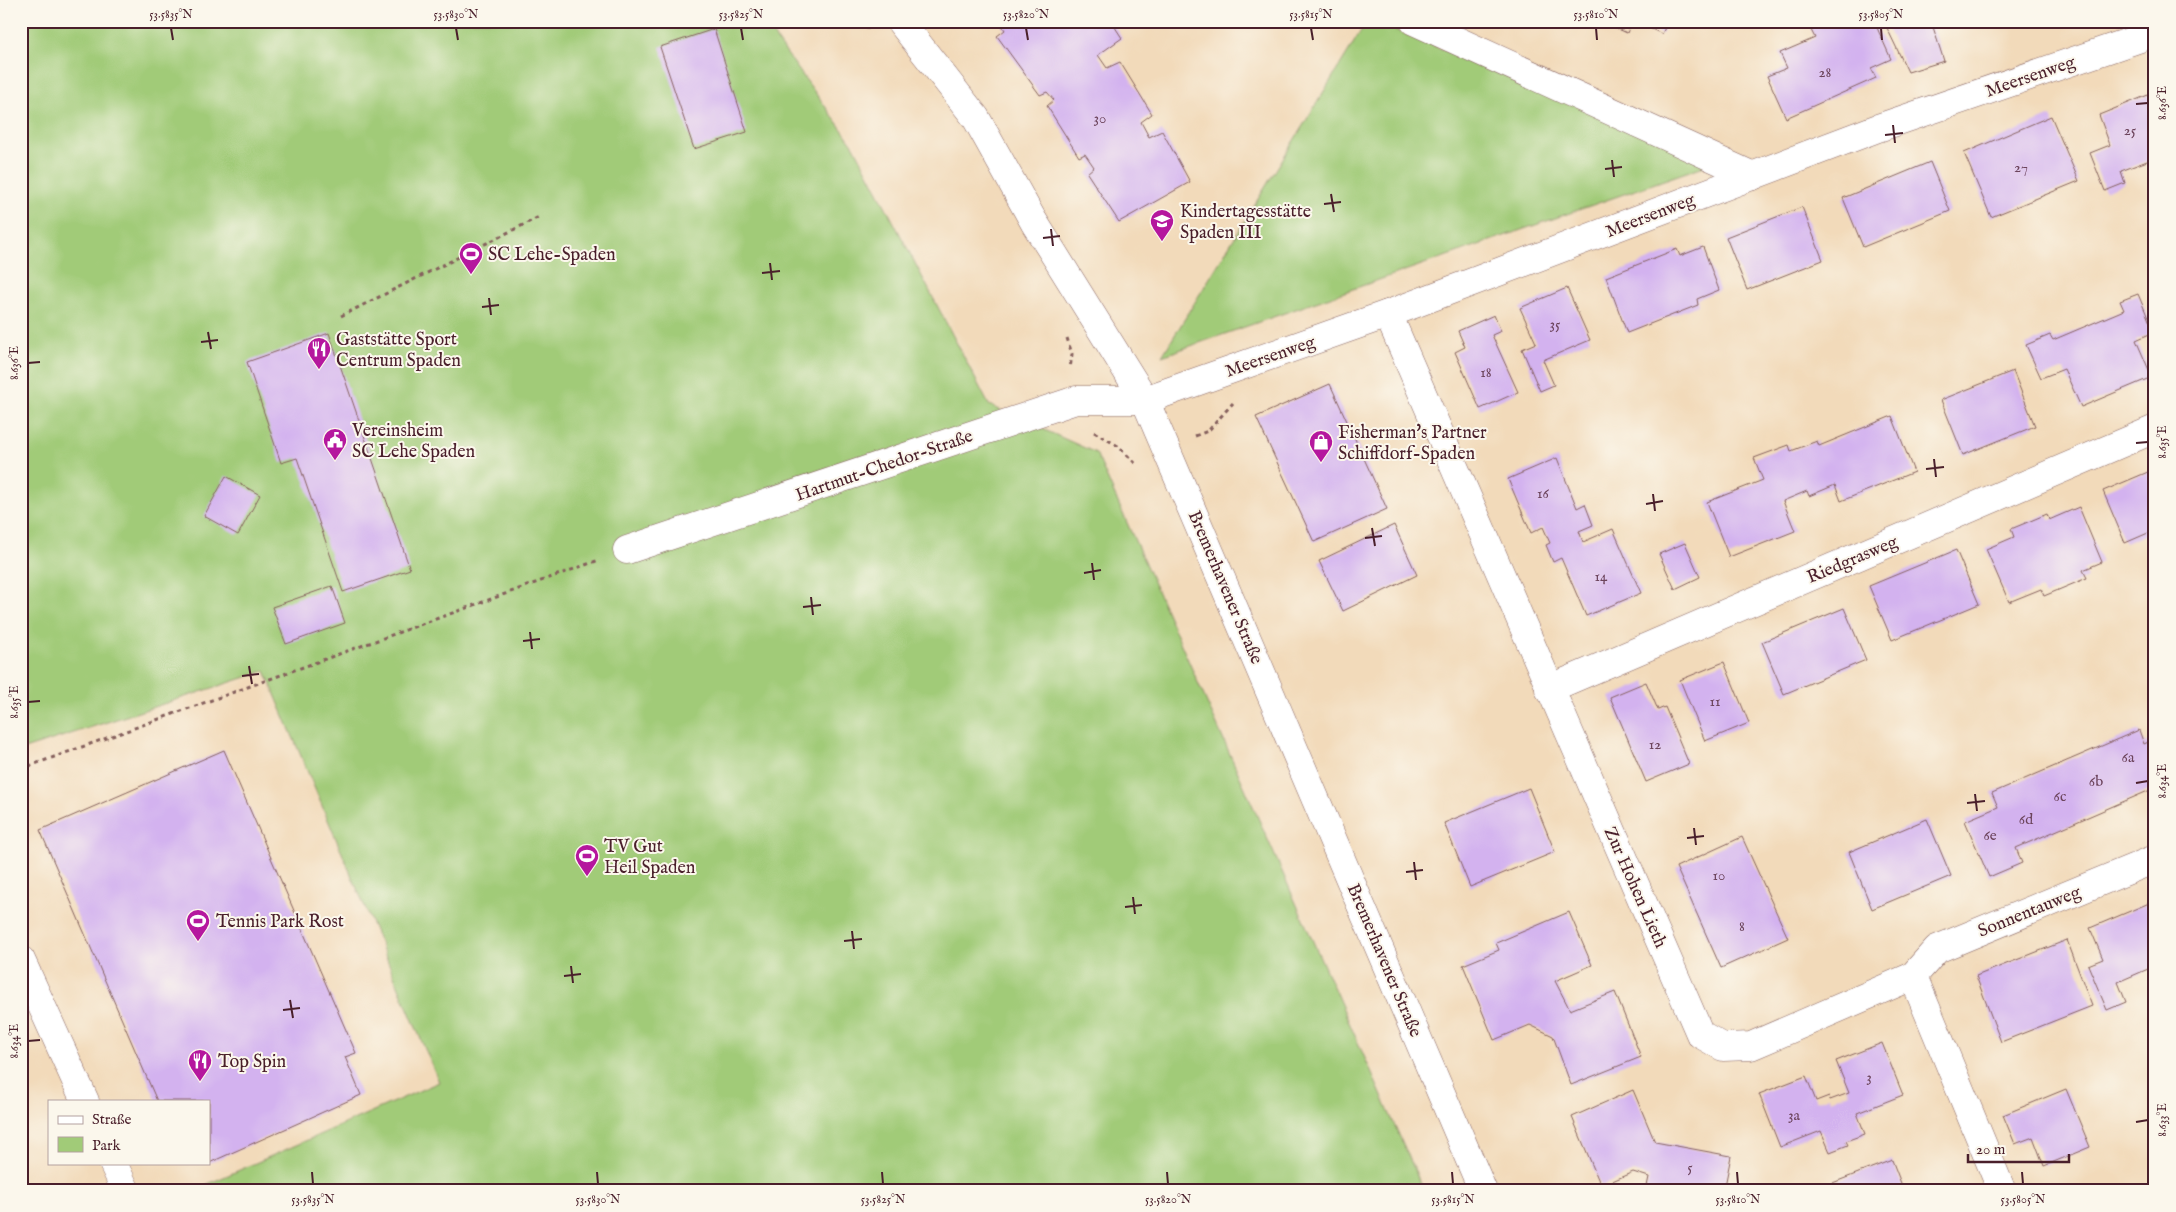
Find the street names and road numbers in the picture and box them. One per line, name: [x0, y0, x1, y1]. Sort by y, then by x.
street label: Meersenweg: [1982, 51, 2079, 104]
street label: Meersenweg: [1603, 189, 1699, 244]
street label: Meersenweg: [1222, 331, 1319, 384]
street label: Hartmut-Chedor-Straße: [793, 425, 976, 508]
street label: Bremerhavener Straße: [1182, 507, 1267, 668]
street label: Riedgrasweg: [1804, 531, 1902, 590]
street label: Zur Hohen Lieth: [1598, 823, 1672, 952]
street label: Bremerhavener Straße: [1341, 880, 1426, 1041]
street label: Sonnentauweg: [1975, 881, 2085, 943]

